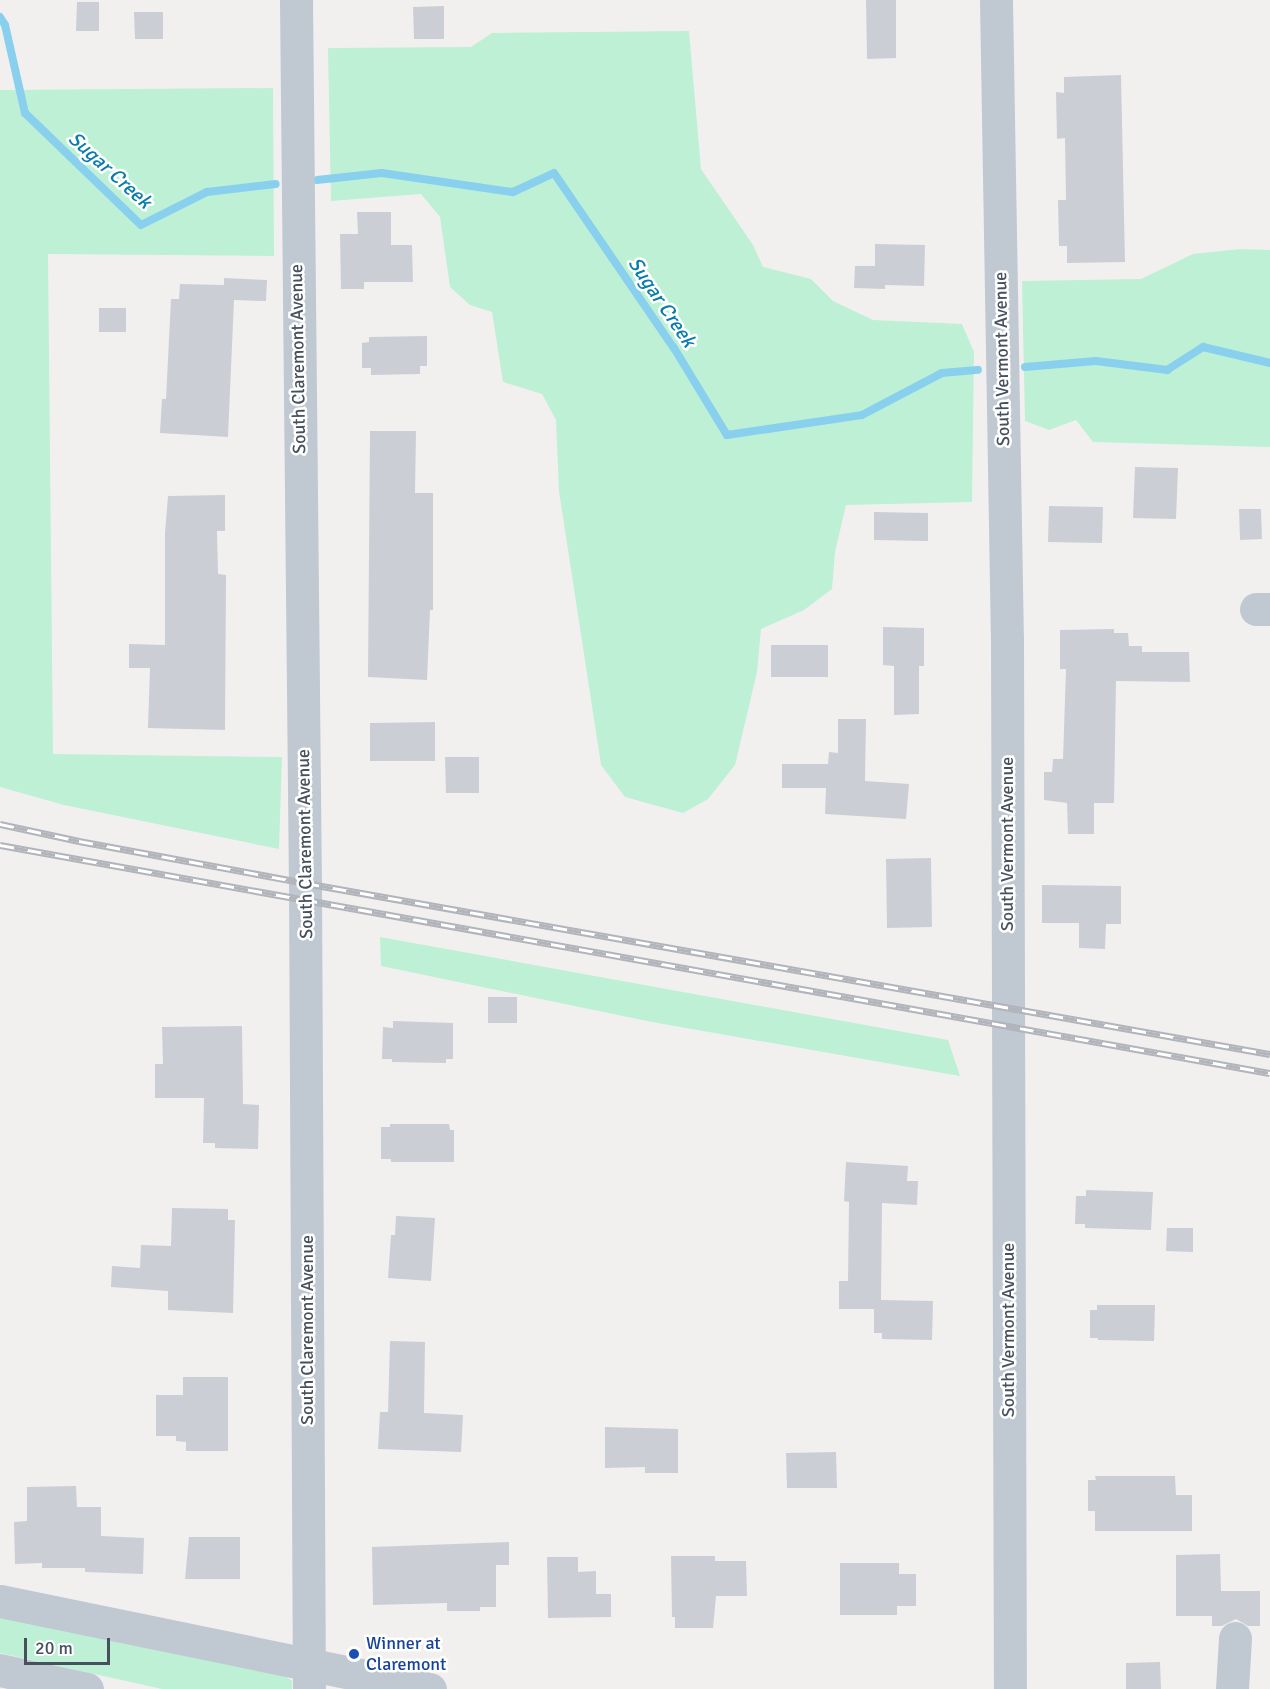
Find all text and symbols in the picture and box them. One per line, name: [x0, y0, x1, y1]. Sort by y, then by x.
water label: Sugar Creek: [63, 126, 157, 214]
water label: Sugar Creek: [623, 252, 701, 352]
street label: South Claremont Avenue: [286, 264, 310, 454]
street label: South Vermont Avenue: [990, 272, 1014, 446]
street label: South Claremont Avenue: [293, 749, 317, 939]
street label: South Vermont Avenue: [996, 757, 1018, 931]
street label: South Claremont Avenue: [296, 1235, 318, 1425]
street label: South Vermont Avenue: [997, 1243, 1019, 1417]
scale bar: [27, 1626, 112, 1664]
place label: Winner at Claremont: [366, 1633, 446, 1676]
text: 20 m: [35, 1637, 73, 1659]
marker: Winner at Claremont: [347, 1647, 361, 1661]

